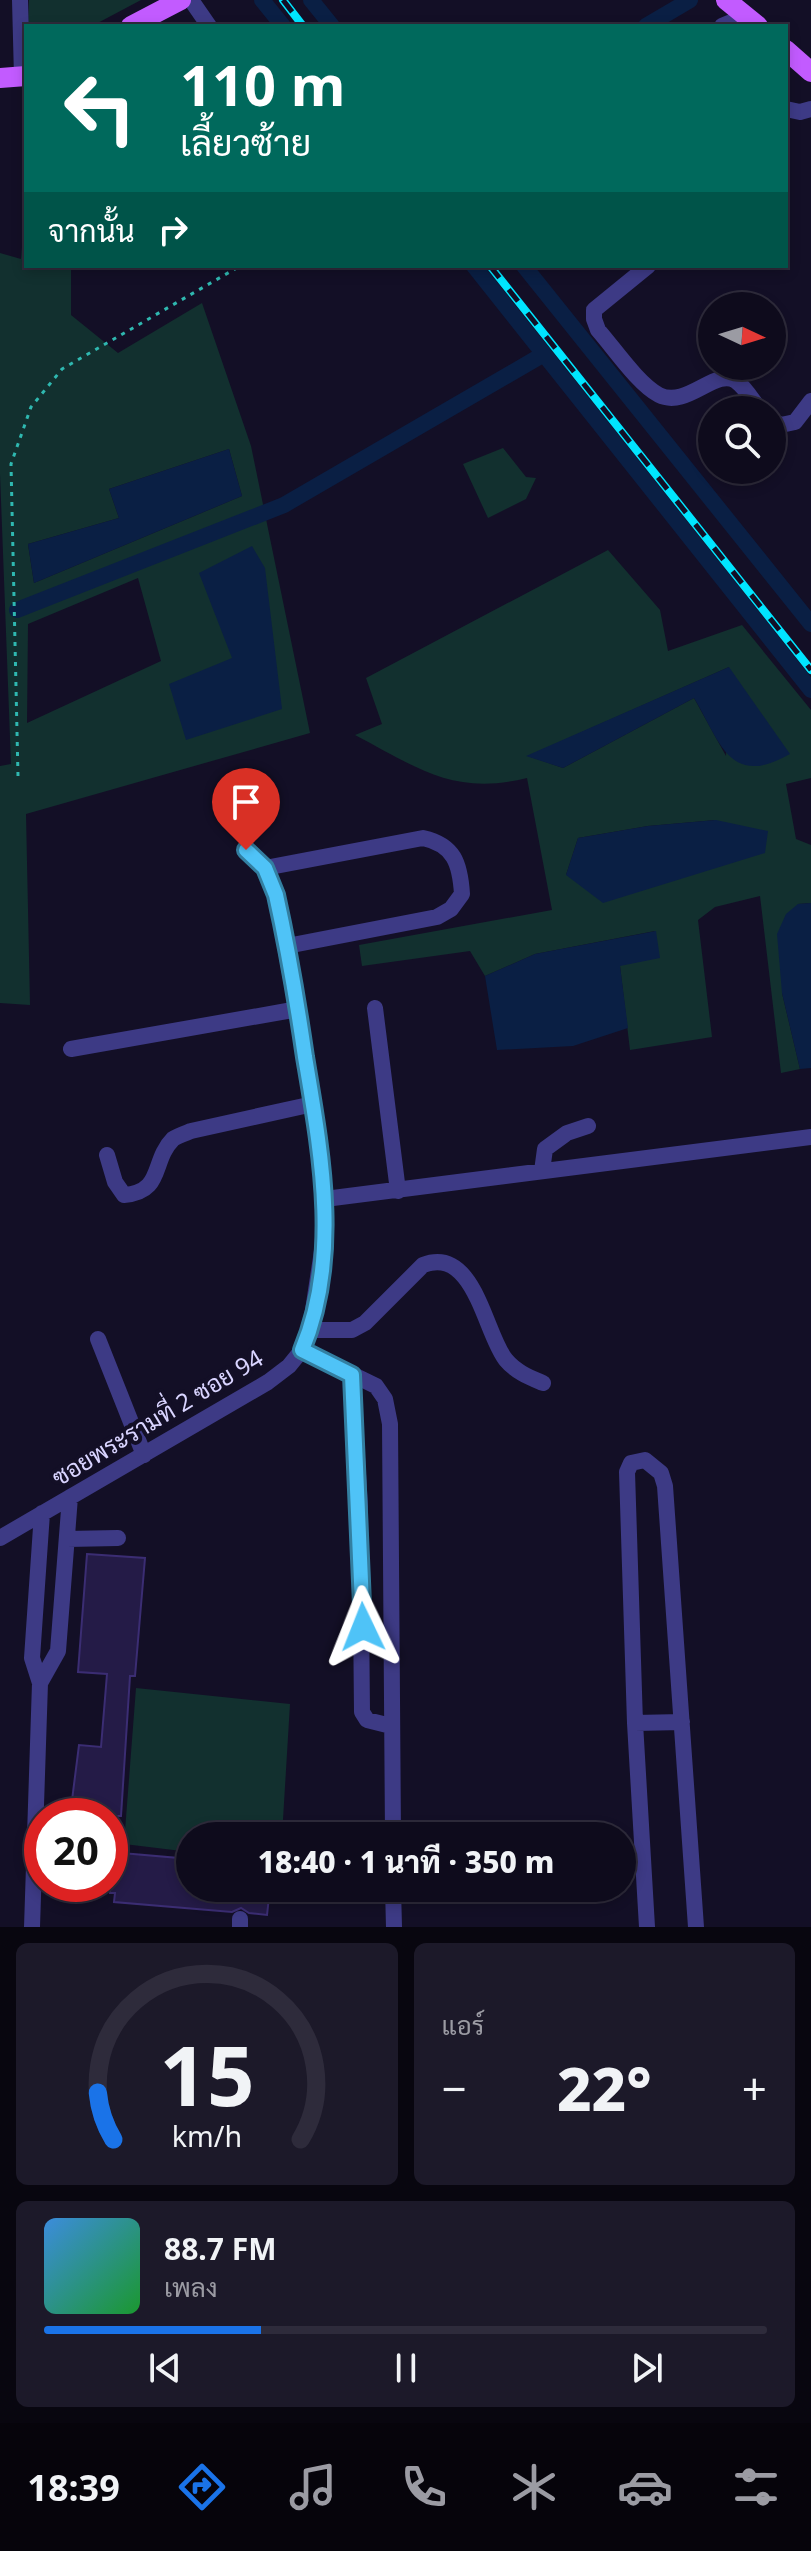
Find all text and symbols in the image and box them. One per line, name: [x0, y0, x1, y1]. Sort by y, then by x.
text: 110 m: [180, 46, 345, 122]
icon: left: [48, 56, 152, 160]
text: เลี้ยวซ้าย: [180, 118, 311, 167]
icon: right: [151, 208, 195, 252]
text: จากนั้น: [48, 210, 135, 251]
north arrow: [698, 292, 786, 380]
map controls: [698, 292, 786, 484]
button: search: [698, 396, 786, 484]
pin: [212, 768, 280, 850]
icon: arrive: [224, 780, 268, 824]
street label: ซอยพระรามที่ 2 ซอย 94: [44, 1338, 269, 1493]
position arrow: [321, 1585, 405, 1669]
speed limit sign: 20: [24, 1798, 128, 1902]
text: 18:40 · 1 นาที · 350 m: [258, 1841, 554, 1882]
text: แอร์: [442, 2007, 484, 2043]
text: 15: [159, 2017, 254, 2130]
text: 22°: [557, 2047, 652, 2129]
text: −: [442, 2058, 467, 2118]
text: +: [742, 2058, 767, 2118]
text: km/h: [172, 2116, 242, 2155]
text: 88.7 FM: [164, 2228, 276, 2269]
text: เพลง: [164, 2269, 218, 2305]
icon: previous: [143, 2346, 187, 2390]
icon: pause: [384, 2346, 428, 2390]
icon: next: [625, 2346, 669, 2390]
icon: directions: [174, 2459, 230, 2515]
icon: music: [285, 2459, 341, 2515]
icon: phone: [396, 2459, 452, 2515]
icon: climate: [506, 2459, 562, 2515]
icon: car: [617, 2459, 673, 2515]
icon: filters: [728, 2459, 784, 2515]
text: 18:39: [27, 2463, 120, 2512]

